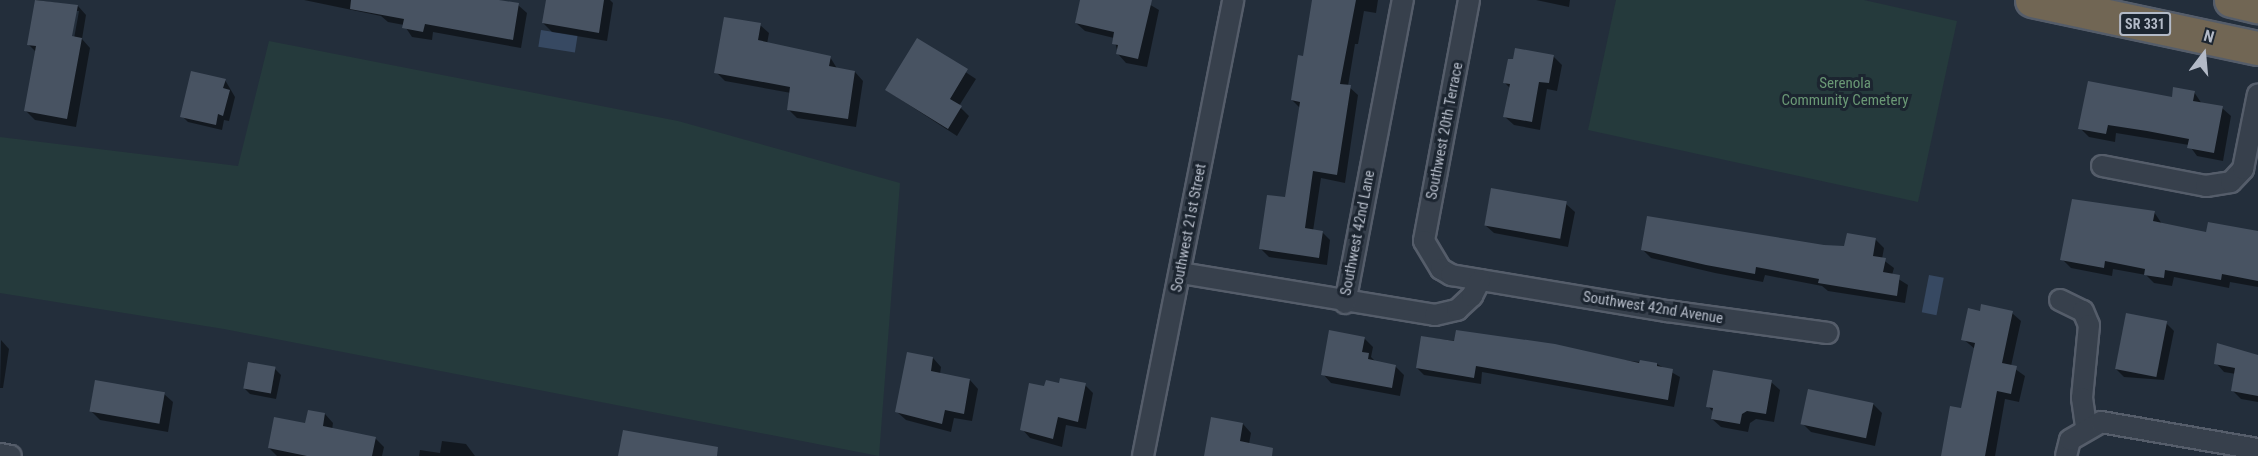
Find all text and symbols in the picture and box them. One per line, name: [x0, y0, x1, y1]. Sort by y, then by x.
road number: SR 331: [2118, 13, 2172, 35]
north arrow: [2174, 24, 2234, 84]
text: N: [2202, 26, 2216, 47]
street label: Southwest 20th Terrace: [1423, 61, 1467, 201]
park label: Serenola Community Cemetery: [1782, 74, 1908, 109]
street label: Southwest 21st Street: [1168, 162, 1210, 294]
street label: Southwest 42nd Lane: [1337, 169, 1379, 297]
street label: Southwest 42nd Avenue: [1582, 288, 1724, 328]

